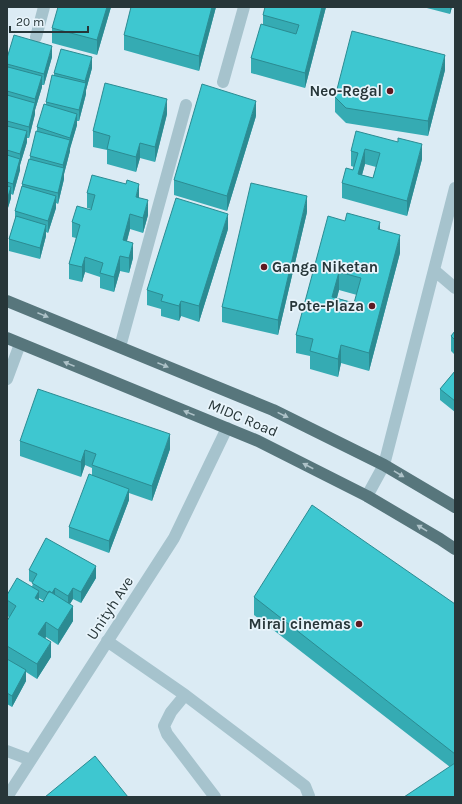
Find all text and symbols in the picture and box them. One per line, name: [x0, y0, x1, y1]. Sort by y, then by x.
scale bar: [10, 8, 88, 34]
text: 20 m: [16, 15, 44, 29]
place label: Neo-Regal: [310, 82, 382, 100]
marker: Neo-Regal: [385, 86, 395, 96]
place label: Ganga Niketan: [272, 258, 378, 276]
marker: Ganga Niketan: [259, 262, 269, 272]
place label: Pote-Plaza: [289, 297, 364, 315]
marker: Pote-Plaza: [367, 301, 377, 311]
one-way arrow: [38, 313, 50, 319]
one-way arrow: [64, 361, 75, 367]
one-way arrow: [158, 362, 170, 368]
street label: MIDC Road: [205, 395, 281, 441]
one-way arrow: [184, 410, 195, 416]
one-way arrow: [278, 412, 289, 418]
one-way arrow: [302, 463, 314, 469]
one-way arrow: [393, 470, 405, 477]
one-way arrow: [416, 525, 428, 532]
street label: Unityh Ave: [83, 573, 137, 643]
place label: Miraj cinemas: [248, 615, 351, 633]
marker: Miraj cinemas: [354, 619, 364, 629]

